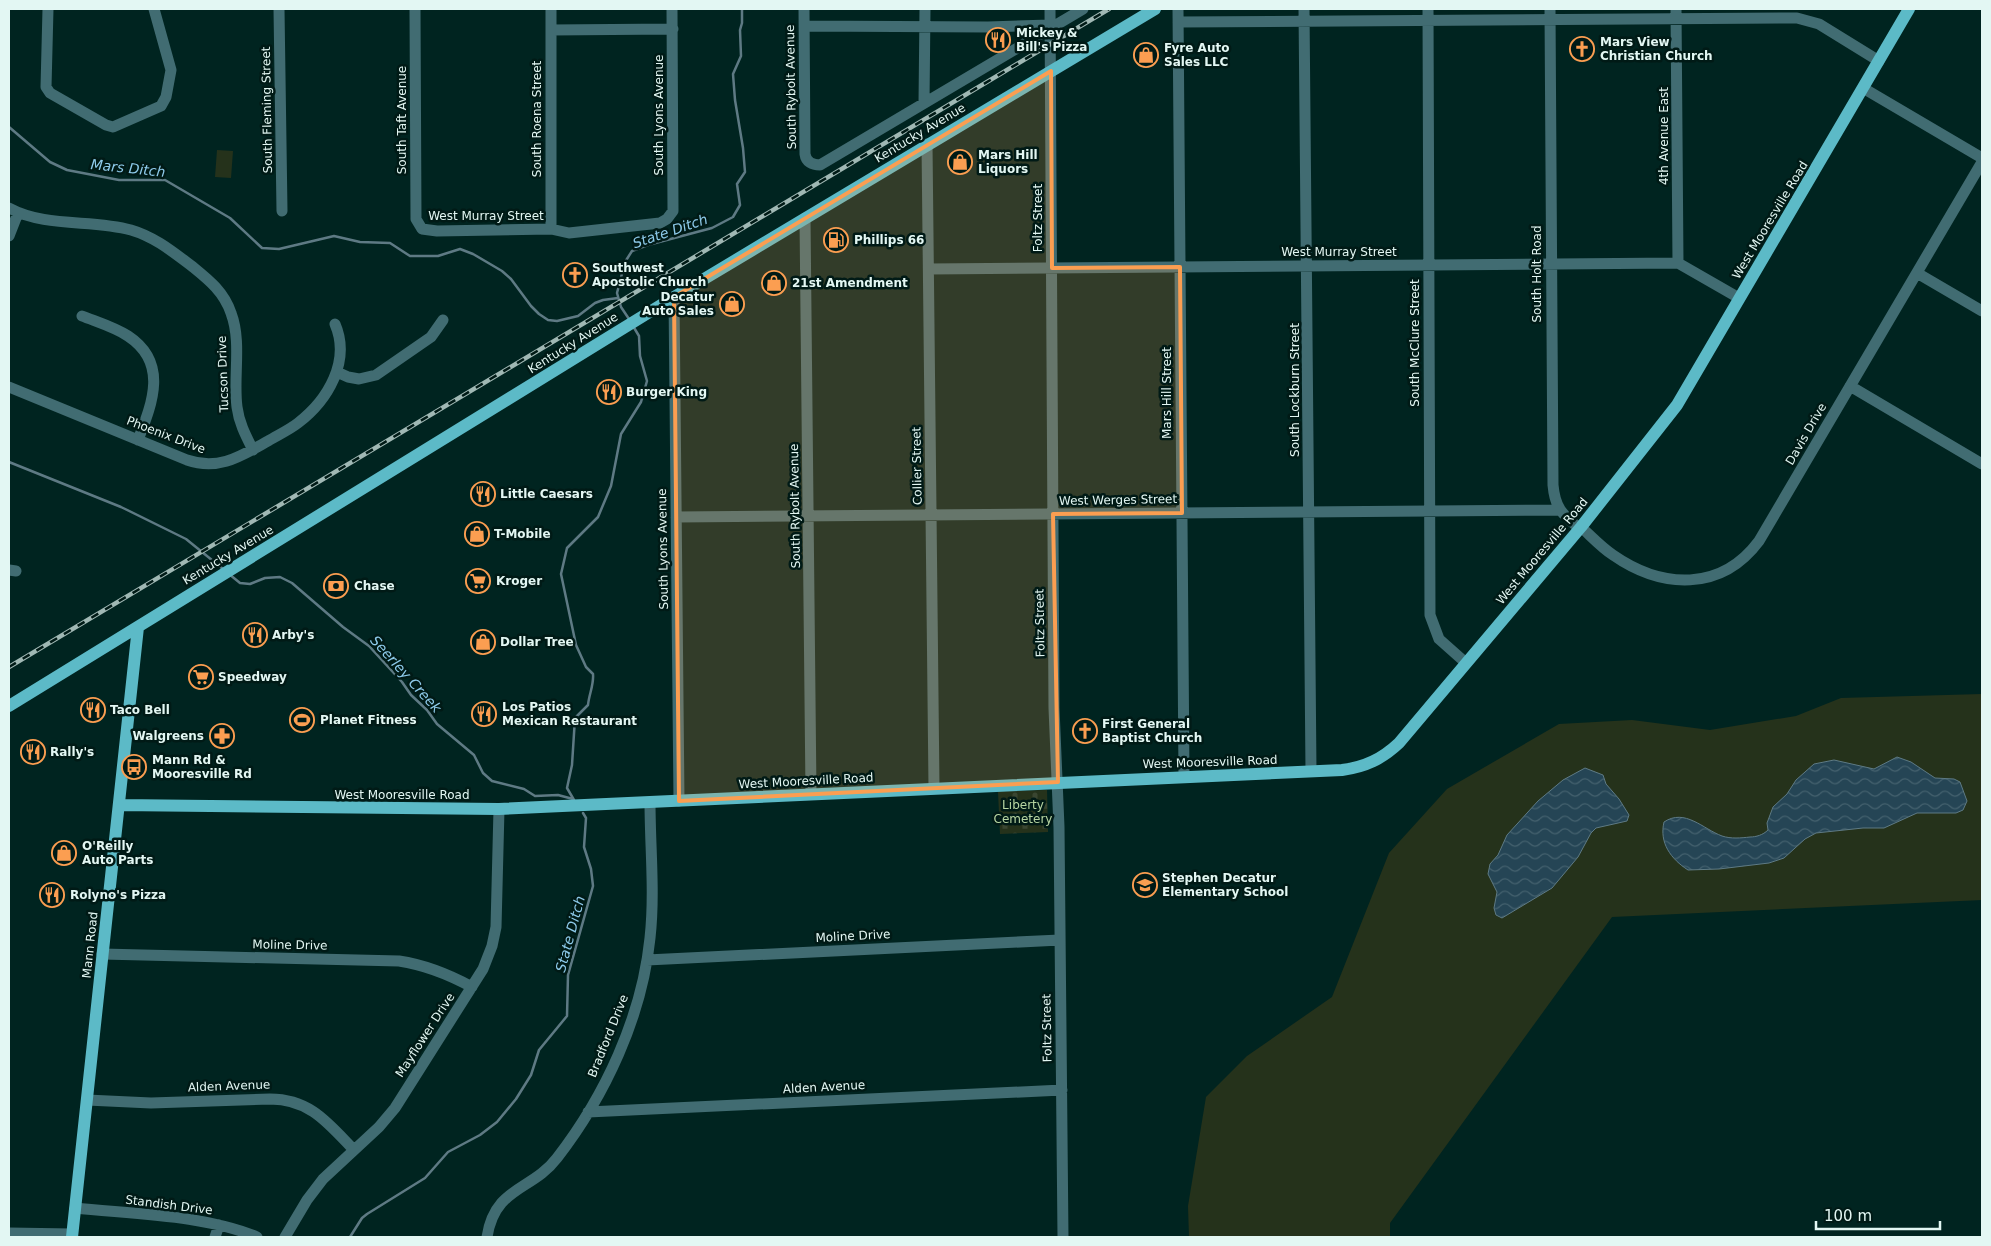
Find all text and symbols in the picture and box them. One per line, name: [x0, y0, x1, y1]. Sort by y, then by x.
street label: South Rybolt Avenue: [783, 24, 799, 150]
place label: Mickey & Bill's Pizza: [1016, 26, 1087, 54]
restaurant icon: Mickey & Bill's Pizza: [985, 27, 1011, 53]
place label: Mars View Christian Church: [1600, 35, 1713, 63]
church icon: Mars View Christian Church: [1569, 36, 1595, 62]
place label: Fyre Auto Sales LLC: [1164, 41, 1229, 69]
shop icon: Fyre Auto Sales LLC: [1133, 42, 1159, 68]
street label: South Fleming Street: [259, 46, 275, 174]
street label: South Lyons Avenue: [652, 55, 666, 175]
street label: South Roena Street: [530, 60, 544, 177]
street label: South Taft Avenue: [395, 66, 409, 174]
street label: 4th Avenue East: [1657, 87, 1671, 185]
street label: Kentucky Avenue: [872, 100, 968, 166]
place label: Mars Hill Liquors: [978, 148, 1038, 176]
shop icon: Mars Hill Liquors: [947, 149, 973, 175]
water label: Mars Ditch: [90, 156, 166, 180]
street label: West Mooresville Road: [1729, 159, 1811, 281]
street label: Foltz Street: [1031, 183, 1045, 252]
street label: West Murray Street: [428, 209, 544, 223]
water label: State Ditch: [630, 211, 710, 251]
street label: South Holt Road: [1530, 225, 1544, 323]
fuel station icon: Phillips 66: [823, 227, 849, 253]
place label: Phillips 66: [854, 233, 924, 247]
street label: West Murray Street: [1281, 245, 1397, 259]
place label: Southwest Apostolic Church: [592, 261, 706, 289]
church icon: Southwest Apostolic Church: [562, 262, 588, 288]
shop icon: 21st Amendment: [761, 270, 787, 296]
place label: 21st Amendment: [792, 276, 908, 290]
street label: South McClure Street: [1408, 279, 1422, 407]
place label: Decatur Auto Sales: [642, 290, 714, 318]
shop icon: Decatur Auto Sales: [719, 291, 745, 317]
street label: Kentucky Avenue: [526, 310, 620, 376]
street label: South Lockburn Street: [1288, 323, 1302, 457]
street label: Tucson Drive: [215, 335, 231, 414]
street label: Mars Hill Street: [1160, 347, 1174, 439]
restaurant icon: Burger King: [596, 379, 622, 405]
place label: Burger King: [626, 385, 707, 399]
street label: Davis Drive: [1783, 401, 1829, 467]
street label: Phoenix Drive: [125, 414, 207, 456]
street label: Collier Street: [909, 426, 925, 505]
street label: South Rybolt Avenue: [787, 443, 803, 569]
restaurant icon: Little Caesars: [470, 481, 496, 507]
place label: Little Caesars: [500, 487, 593, 501]
street label: South Lyons Avenue: [655, 488, 671, 610]
street label: West Werges Street: [1059, 492, 1177, 508]
street label: West Mooresville Road: [1493, 495, 1591, 607]
shop icon: T-Mobile: [464, 521, 490, 547]
street label: Kentucky Avenue: [180, 522, 276, 588]
place label: T-Mobile: [494, 527, 551, 541]
supermarket icon: Kroger: [465, 568, 491, 594]
bank icon: Chase: [323, 573, 349, 599]
place label: Kroger: [496, 574, 542, 588]
place label: Chase: [354, 579, 395, 593]
street label: Foltz Street: [1032, 588, 1048, 657]
restaurant icon: Arby's: [242, 622, 268, 648]
place label: Arby's: [272, 628, 314, 642]
shop icon: Dollar Tree: [470, 629, 496, 655]
water label: Seerley Creek: [367, 632, 445, 716]
place label: Dollar Tree: [500, 635, 574, 649]
supermarket icon: Speedway: [188, 664, 214, 690]
place label: Speedway: [218, 670, 287, 684]
restaurant icon: Taco Bell: [80, 697, 106, 723]
place label: Los Patios Mexican Restaurant: [502, 700, 637, 728]
restaurant icon: Los Patios Mexican Restaurant: [471, 701, 497, 727]
place label: Taco Bell: [110, 703, 170, 717]
sports icon: Planet Fitness: [289, 707, 315, 733]
place label: Planet Fitness: [320, 713, 417, 727]
place label: First General Baptist Church: [1102, 717, 1202, 745]
church icon: First General Baptist Church: [1072, 718, 1098, 744]
pharmacy icon: Walgreens: [209, 723, 235, 749]
place label: Walgreens: [133, 729, 204, 743]
restaurant icon: Rally's: [20, 739, 46, 765]
place label: Rally's: [50, 745, 94, 759]
place label: Mann Rd & Mooresville Rd: [152, 753, 252, 781]
street label: West Mooresville Road: [1142, 753, 1278, 771]
bus stop icon: Mann Rd & Mooresville Rd: [121, 754, 147, 780]
street label: West Mooresville Road: [738, 770, 874, 792]
street label: West Mooresville Road: [334, 788, 470, 802]
park label: Liberty Cemetery: [994, 798, 1052, 826]
place label: O'Reilly Auto Parts: [82, 839, 153, 867]
shop icon: O'Reilly Auto Parts: [51, 840, 77, 866]
place label: Stephen Decatur Elementary School: [1162, 871, 1288, 899]
school or university icon: Stephen Decatur Elementary School: [1132, 872, 1158, 898]
restaurant icon: Rolyno's Pizza: [39, 882, 65, 908]
place label: Rolyno's Pizza: [70, 888, 166, 902]
water label: State Ditch: [552, 894, 588, 974]
street label: Mann Road: [80, 911, 100, 979]
street label: Moline Drive: [815, 927, 891, 945]
street label: Moline Drive: [252, 937, 328, 953]
street label: Mayflower Drive: [393, 990, 457, 1080]
street label: Bradford Drive: [585, 993, 631, 1079]
street label: Foltz Street: [1039, 993, 1055, 1062]
street label: Alden Avenue: [188, 1078, 270, 1094]
street label: Alden Avenue: [782, 1078, 866, 1096]
street label: Standish Drive: [125, 1193, 213, 1217]
scale bar: [1816, 1198, 1940, 1230]
text: 100 m: [1824, 1207, 1872, 1225]

